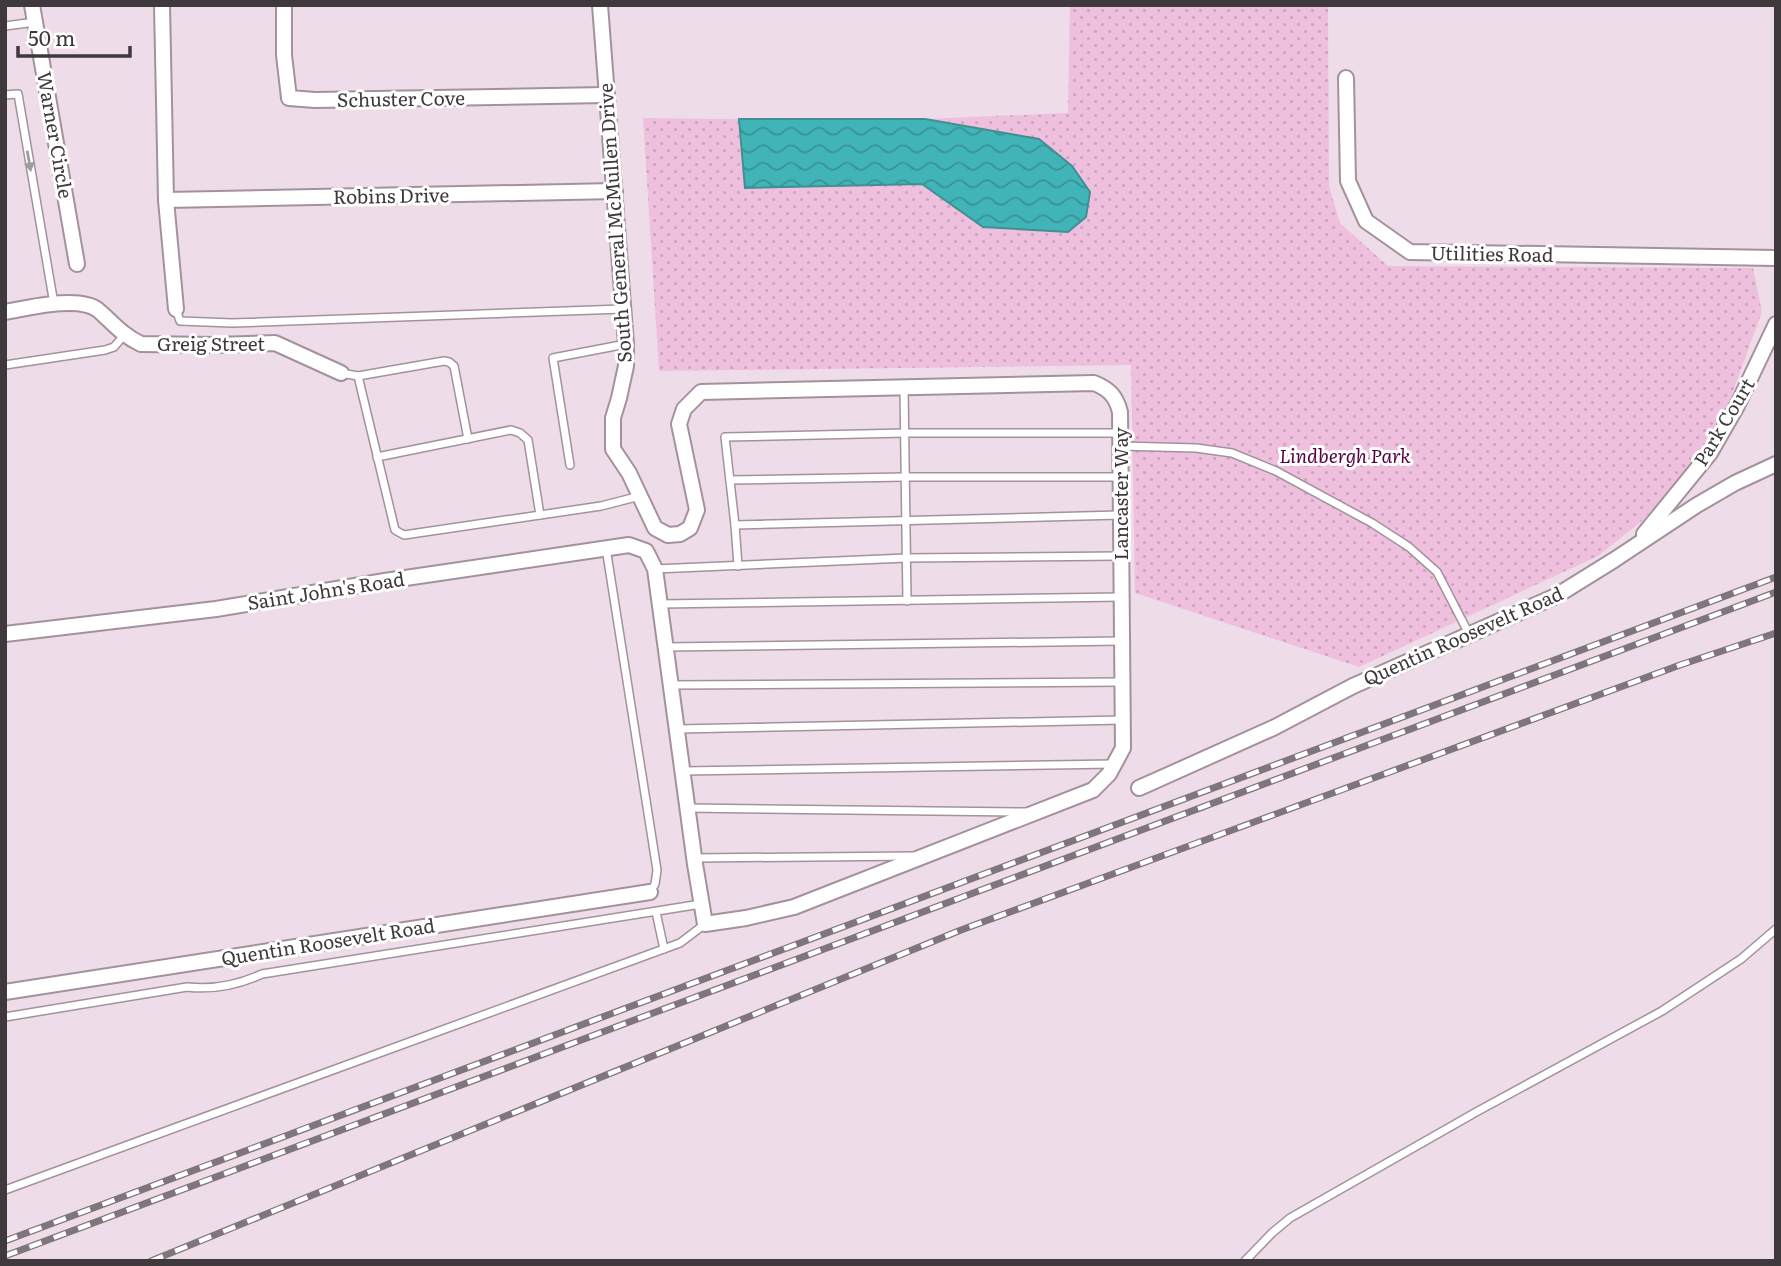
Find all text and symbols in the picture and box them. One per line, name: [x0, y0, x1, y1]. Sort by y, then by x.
scale bar: [18, 14, 130, 58]
text: 50 m: [28, 21, 75, 52]
street label: Warner Circle: [31, 69, 81, 201]
street label: South General McMullen Drive: [590, 82, 638, 364]
street label: Schuster Cove: [337, 83, 465, 113]
one-way arrow: [24, 150, 35, 172]
street label: Robins Drive: [333, 180, 450, 210]
street label: Utilities Road: [1430, 238, 1554, 268]
street label: Greig Street: [157, 329, 265, 357]
street label: Park Court: [1686, 372, 1761, 471]
street label: Lancaster Way: [1106, 427, 1134, 561]
park label: Lindbergh Park: [1279, 441, 1411, 469]
street label: Saint John's Road: [245, 564, 407, 616]
street label: Quentin Roosevelt Road: [1358, 578, 1567, 692]
street label: Quentin Roosevelt Road: [219, 910, 437, 972]

